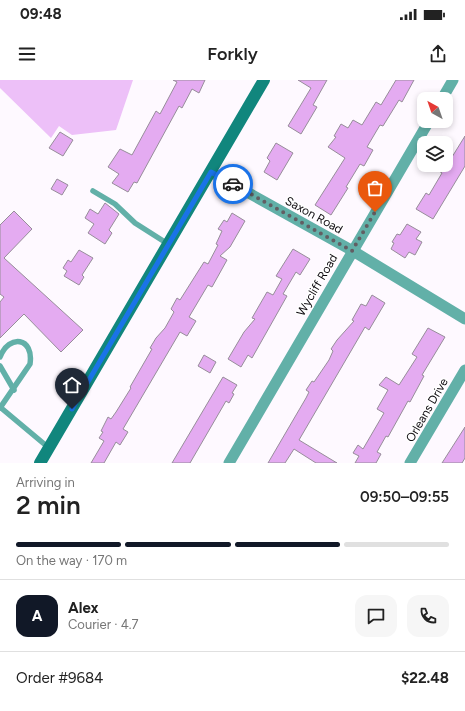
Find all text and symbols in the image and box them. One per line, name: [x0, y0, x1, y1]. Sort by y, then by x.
text: 09:48: [20, 5, 62, 23]
icon: menu: [16, 43, 38, 65]
text: Forkly: [207, 43, 258, 65]
icon: share: [427, 43, 449, 65]
north arrow: [417, 92, 453, 128]
map controls: [417, 92, 453, 172]
button: layers: [417, 136, 453, 172]
courier: [213, 164, 253, 204]
pin: [358, 171, 392, 212]
icon: car: [222, 173, 244, 195]
icon: bag: [364, 177, 386, 199]
street label: Saxon Road: [283, 194, 345, 236]
street label: Wycliff Road: [294, 252, 340, 318]
pin: [55, 368, 89, 409]
icon: home: [61, 374, 83, 396]
street label: Orleans Drive: [403, 375, 451, 445]
text: Arriving in: [16, 475, 75, 490]
text: 09:50–09:55: [360, 488, 449, 506]
text: 2 min: [16, 489, 81, 521]
text: On the way · 170 m: [16, 553, 127, 568]
button: chat: [355, 595, 397, 637]
button: phone: [407, 595, 449, 637]
text: Alex: [68, 599, 98, 617]
text: A: [32, 607, 42, 625]
text: Courier · 4.7: [68, 617, 139, 632]
text: Order #9684: [16, 669, 103, 687]
text: $22.48: [401, 669, 449, 687]

